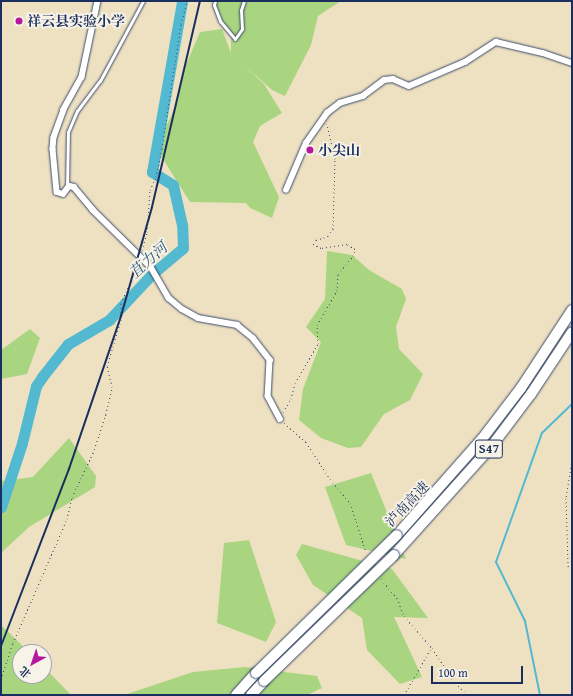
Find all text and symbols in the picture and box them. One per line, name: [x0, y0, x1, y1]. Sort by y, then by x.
place label: 祥云县实验小学: [27, 13, 125, 29]
marker: 祥云县实验小学: [14, 16, 24, 26]
place label: 小尖山: [318, 142, 360, 158]
marker: 小尖山: [305, 145, 315, 155]
water label: 苴力河: [125, 238, 171, 282]
road number: S47: [474, 438, 504, 460]
street label: 泸南高速: [382, 478, 432, 530]
north arrow: [12, 644, 52, 684]
scale bar: [433, 658, 525, 684]
text: 北: [16, 663, 34, 682]
text: 100 m: [438, 664, 468, 681]

